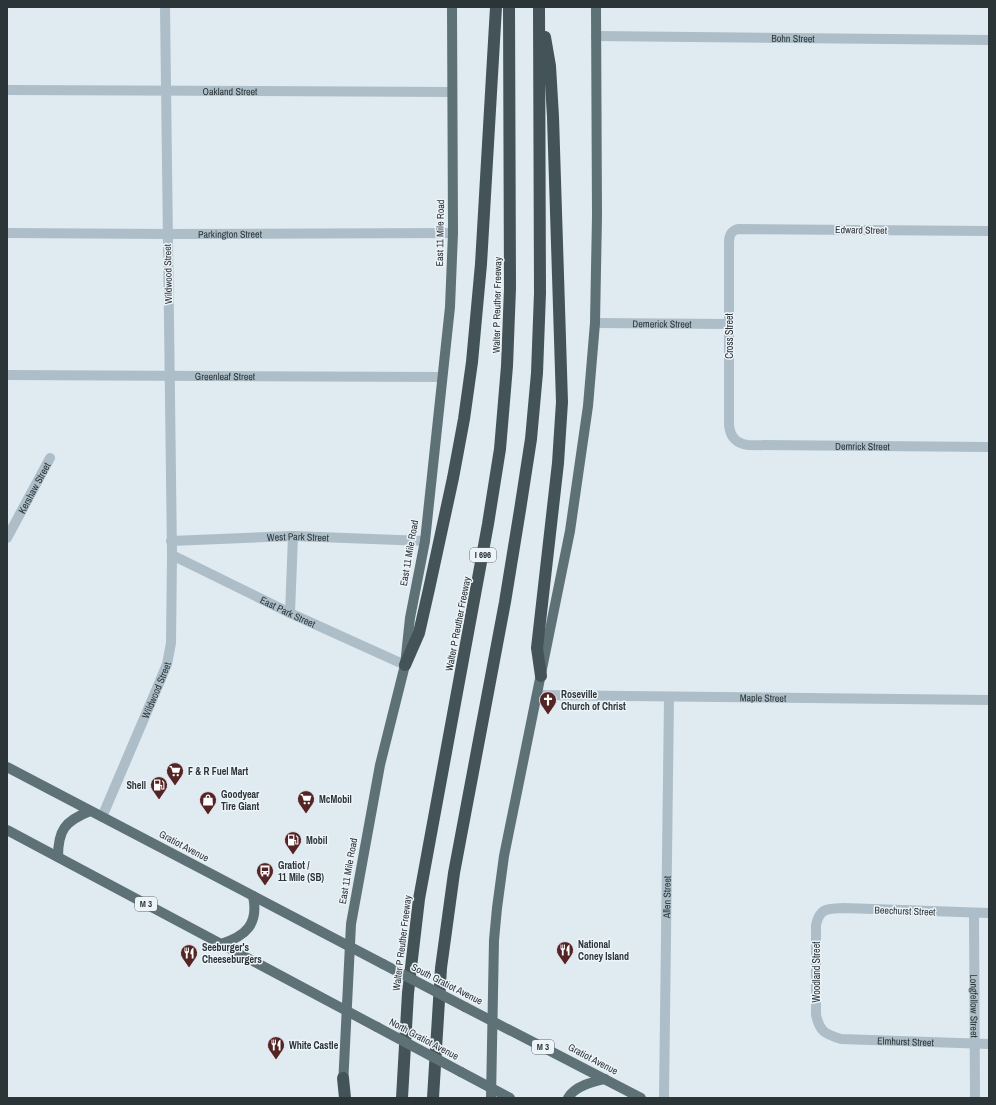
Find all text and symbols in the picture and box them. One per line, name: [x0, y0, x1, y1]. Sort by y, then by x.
street label: Bohn Street: [771, 31, 815, 45]
street label: Oakland Street: [203, 84, 258, 98]
street label: East 11 Mile Road: [433, 199, 447, 267]
street label: Edward Street: [835, 223, 888, 237]
street label: Parkington Street: [198, 227, 263, 240]
street label: Wildwood Street: [161, 243, 175, 304]
street label: Walter P Reuther Freeway: [490, 256, 504, 353]
street label: Cross Street: [723, 312, 736, 359]
street label: Demerick Street: [632, 317, 692, 330]
street label: Greenleaf Street: [195, 369, 256, 383]
street label: Demrick Street: [835, 439, 891, 453]
street label: Kershaw Street: [15, 459, 53, 516]
street label: East 11 Mile Road: [397, 519, 421, 587]
street label: West Park Street: [267, 529, 330, 544]
road number: I 696: [470, 548, 496, 562]
street label: Walter P Reuther Freeway: [442, 575, 474, 672]
street label: East Park Street: [258, 593, 318, 631]
street label: Wildwood Street: [138, 660, 174, 720]
place label: Roseville Church of Christ: [561, 688, 626, 713]
church icon: Roseville Church of Christ: [538, 690, 558, 715]
street label: Maple Street: [740, 691, 787, 704]
supermarket icon: F & R Fuel Mart: [165, 761, 185, 786]
place label: F & R Fuel Mart: [188, 765, 248, 778]
fuel station icon: Shell: [149, 775, 169, 800]
place label: Shell: [126, 779, 146, 792]
place label: Goodyear Tire Giant: [221, 788, 260, 813]
supermarket icon: McMobil: [296, 789, 316, 814]
shop icon: Goodyear Tire Giant: [198, 790, 218, 815]
place label: McMobil: [319, 793, 352, 806]
street label: Gratiot Avenue: [157, 827, 212, 865]
fuel station icon: Mobil: [283, 830, 303, 855]
place label: Mobil: [306, 834, 327, 847]
street label: East 11 Mile Road: [336, 837, 360, 905]
place label: Gratiot / 11 Mile (SB): [278, 859, 324, 884]
bus stop icon: Gratiot / 11 Mile (SB): [255, 861, 275, 886]
street label: Allen Street: [660, 875, 673, 919]
street label: Walter P Reuther Freeway: [390, 894, 414, 992]
road number: M 3: [135, 897, 157, 911]
street label: Beechurst Street: [874, 903, 936, 919]
place label: National Coney Island: [578, 938, 629, 963]
restaurant icon: National Coney Island: [555, 940, 575, 965]
place label: Seeburger's Cheeseburgers: [202, 941, 262, 966]
street label: Woodland Street: [810, 941, 823, 1002]
restaurant icon: Seeburger's Cheeseburgers: [179, 943, 199, 968]
street label: South Gratiot Avenue: [409, 960, 485, 1008]
street label: Longfellow Street: [968, 974, 981, 1038]
street label: North Gratiot Avenue: [387, 1015, 461, 1063]
street label: Elmhurst Street: [877, 1034, 935, 1049]
restaurant icon: White Castle: [266, 1035, 286, 1060]
place label: White Castle: [289, 1039, 339, 1052]
road number: M 3: [532, 1040, 554, 1054]
street label: Gratiot Avenue: [566, 1040, 621, 1078]

